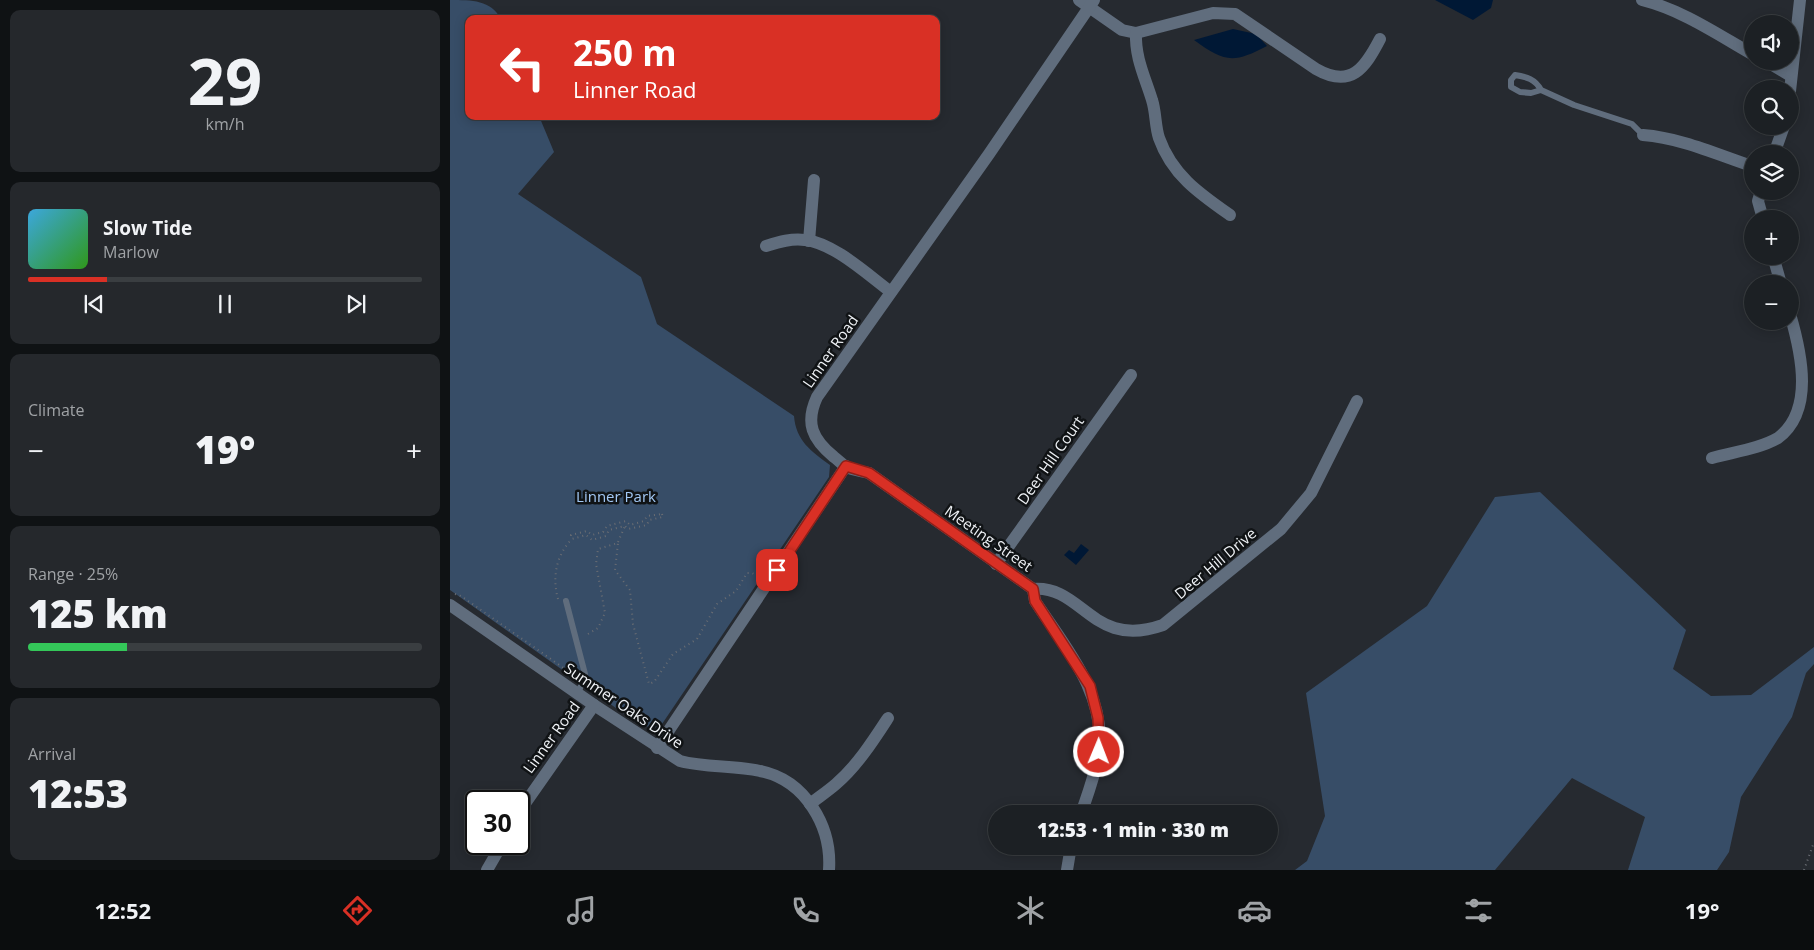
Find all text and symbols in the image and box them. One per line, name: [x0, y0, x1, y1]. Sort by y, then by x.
map controls: [1744, 15, 1799, 330]
button: sound: [1744, 15, 1799, 70]
text: 250 m: [573, 29, 677, 76]
icon: left: [490, 35, 555, 100]
text: 29: [188, 36, 262, 124]
text: Linner Road: [573, 74, 697, 104]
button: search: [1744, 80, 1799, 135]
text: km/h: [206, 113, 244, 135]
button: layers: [1744, 145, 1799, 200]
button: +: [1744, 210, 1799, 265]
text: Slow Tide: [103, 215, 192, 241]
text: Marlow: [103, 241, 159, 263]
button: −: [1744, 275, 1799, 330]
icon: previous: [80, 290, 108, 318]
icon: pause: [211, 290, 239, 318]
icon: next: [342, 290, 370, 318]
street label: Linner Road: [798, 311, 862, 391]
text: Climate: [28, 399, 85, 421]
street label: Deer Hill Court: [1012, 412, 1088, 508]
text: 19°: [195, 423, 255, 475]
text: −: [28, 431, 44, 469]
text: +: [406, 431, 422, 469]
park label: Linner Park: [576, 486, 656, 506]
street label: Meeting Street: [941, 500, 1037, 576]
street label: Deer Hill Drive: [1170, 523, 1260, 603]
pin: [756, 549, 798, 591]
icon: arrive: [763, 556, 791, 584]
text: Range · 25%: [28, 563, 118, 585]
text: 125 km: [28, 587, 168, 639]
street label: Summer Oaks Drive: [561, 658, 687, 752]
street label: Linner Road: [518, 697, 584, 777]
position arrow: [1072, 725, 1124, 777]
text: Arrival: [28, 743, 76, 765]
text: 12:53: [28, 767, 128, 819]
speed limit sign: 30: [465, 790, 530, 855]
text: 12:53 · 1 min · 330 m: [1037, 817, 1229, 843]
icon: directions: [340, 893, 375, 928]
icon: music: [564, 893, 599, 928]
icon: phone: [788, 893, 823, 928]
icon: climate: [1013, 893, 1048, 928]
icon: car: [1237, 893, 1272, 928]
icon: filters: [1461, 893, 1496, 928]
text: 12:52: [95, 895, 151, 925]
text: 19°: [1685, 895, 1719, 925]

